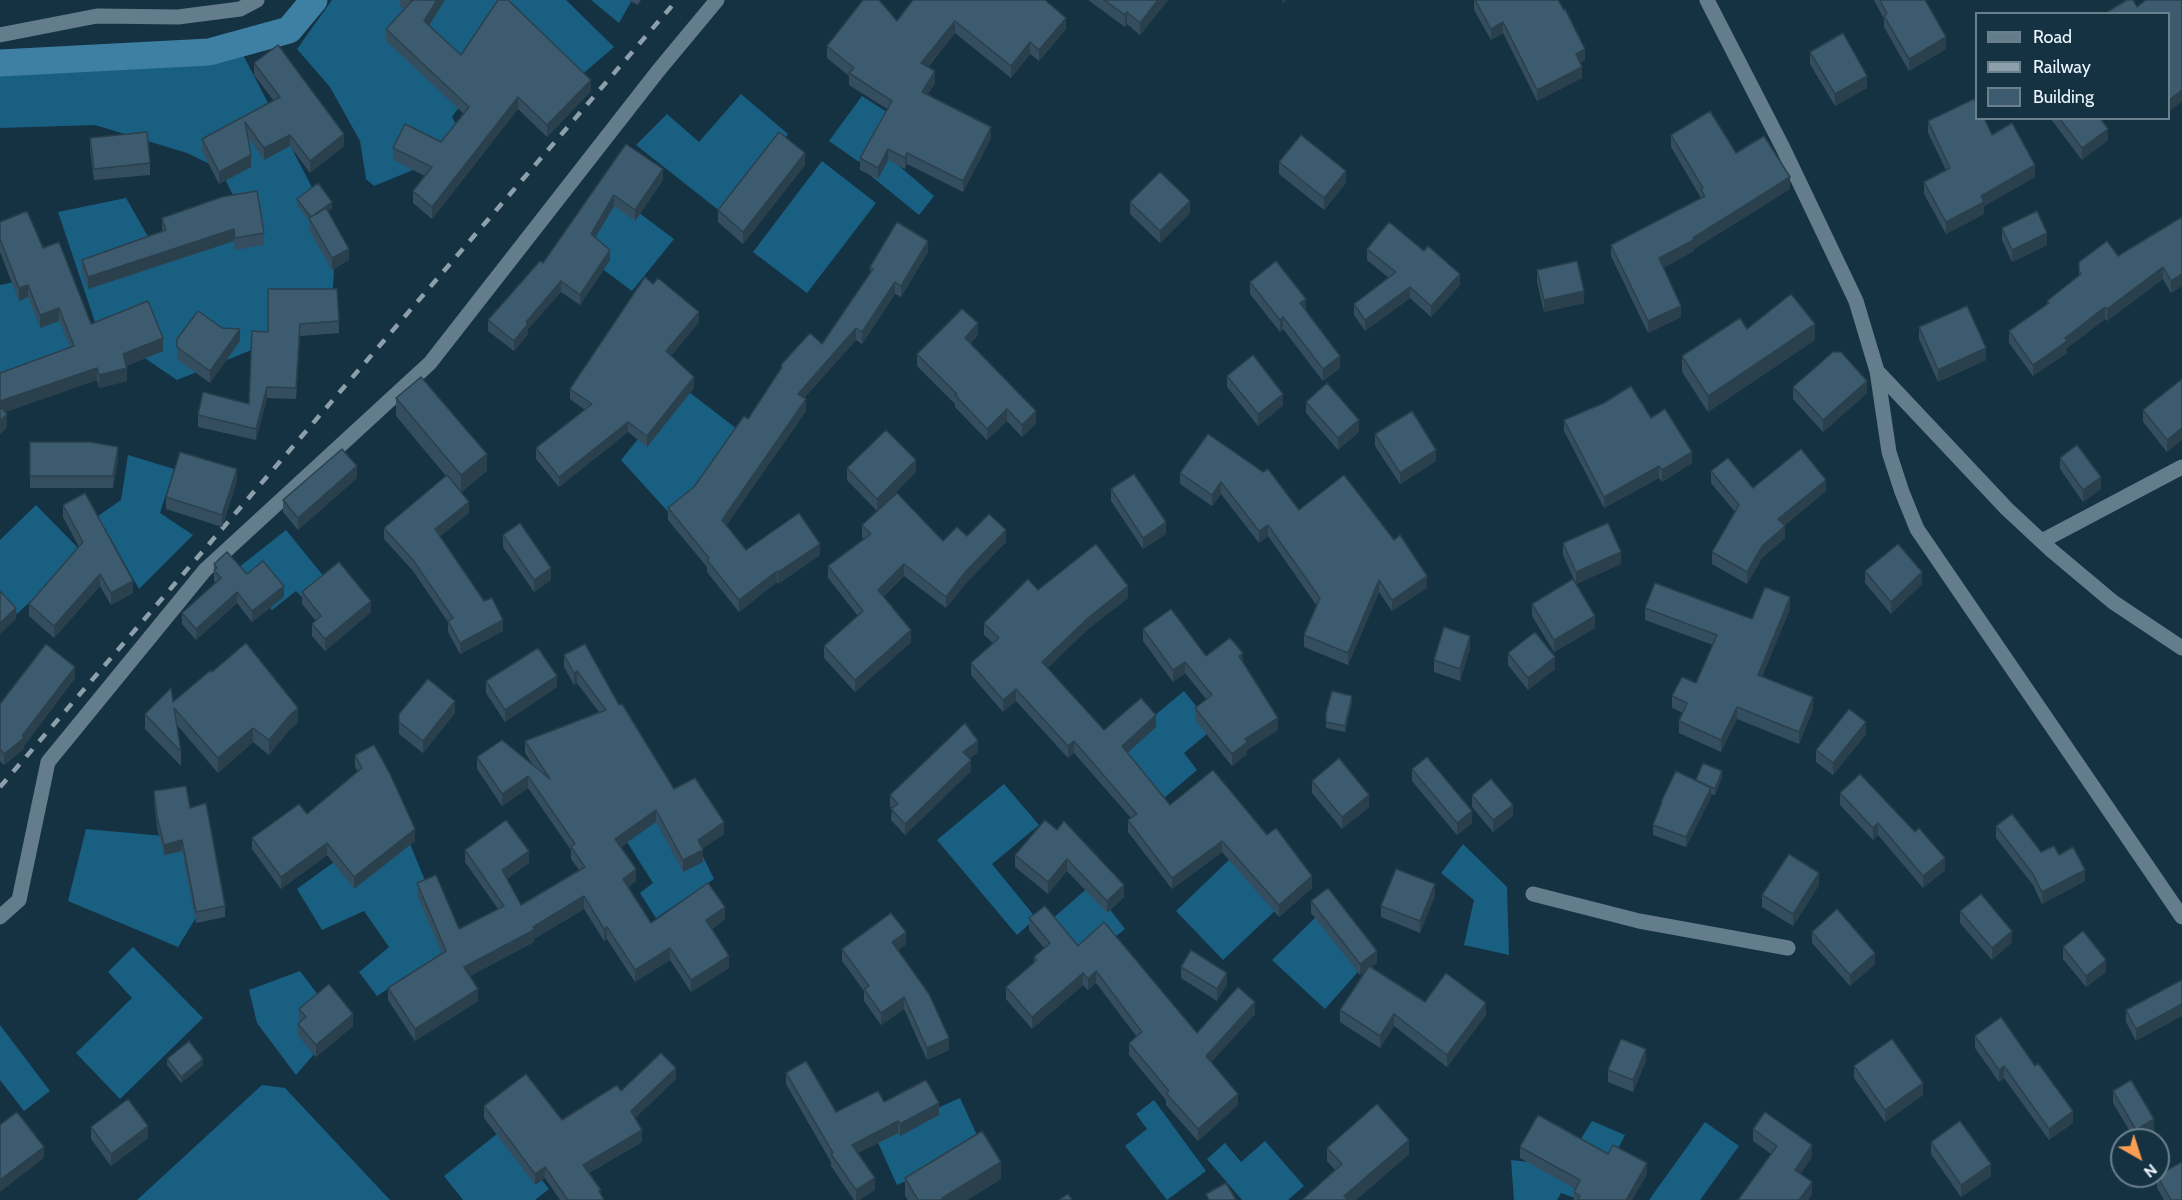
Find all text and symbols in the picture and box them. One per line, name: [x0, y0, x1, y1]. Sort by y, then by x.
legend: [1975, 12, 2170, 120]
text: Road: [2033, 26, 2072, 48]
text: Railway: [2033, 56, 2091, 78]
text: Building: [2033, 86, 2094, 108]
north arrow: [2110, 1128, 2170, 1188]
text: N: [2140, 1160, 2161, 1182]

